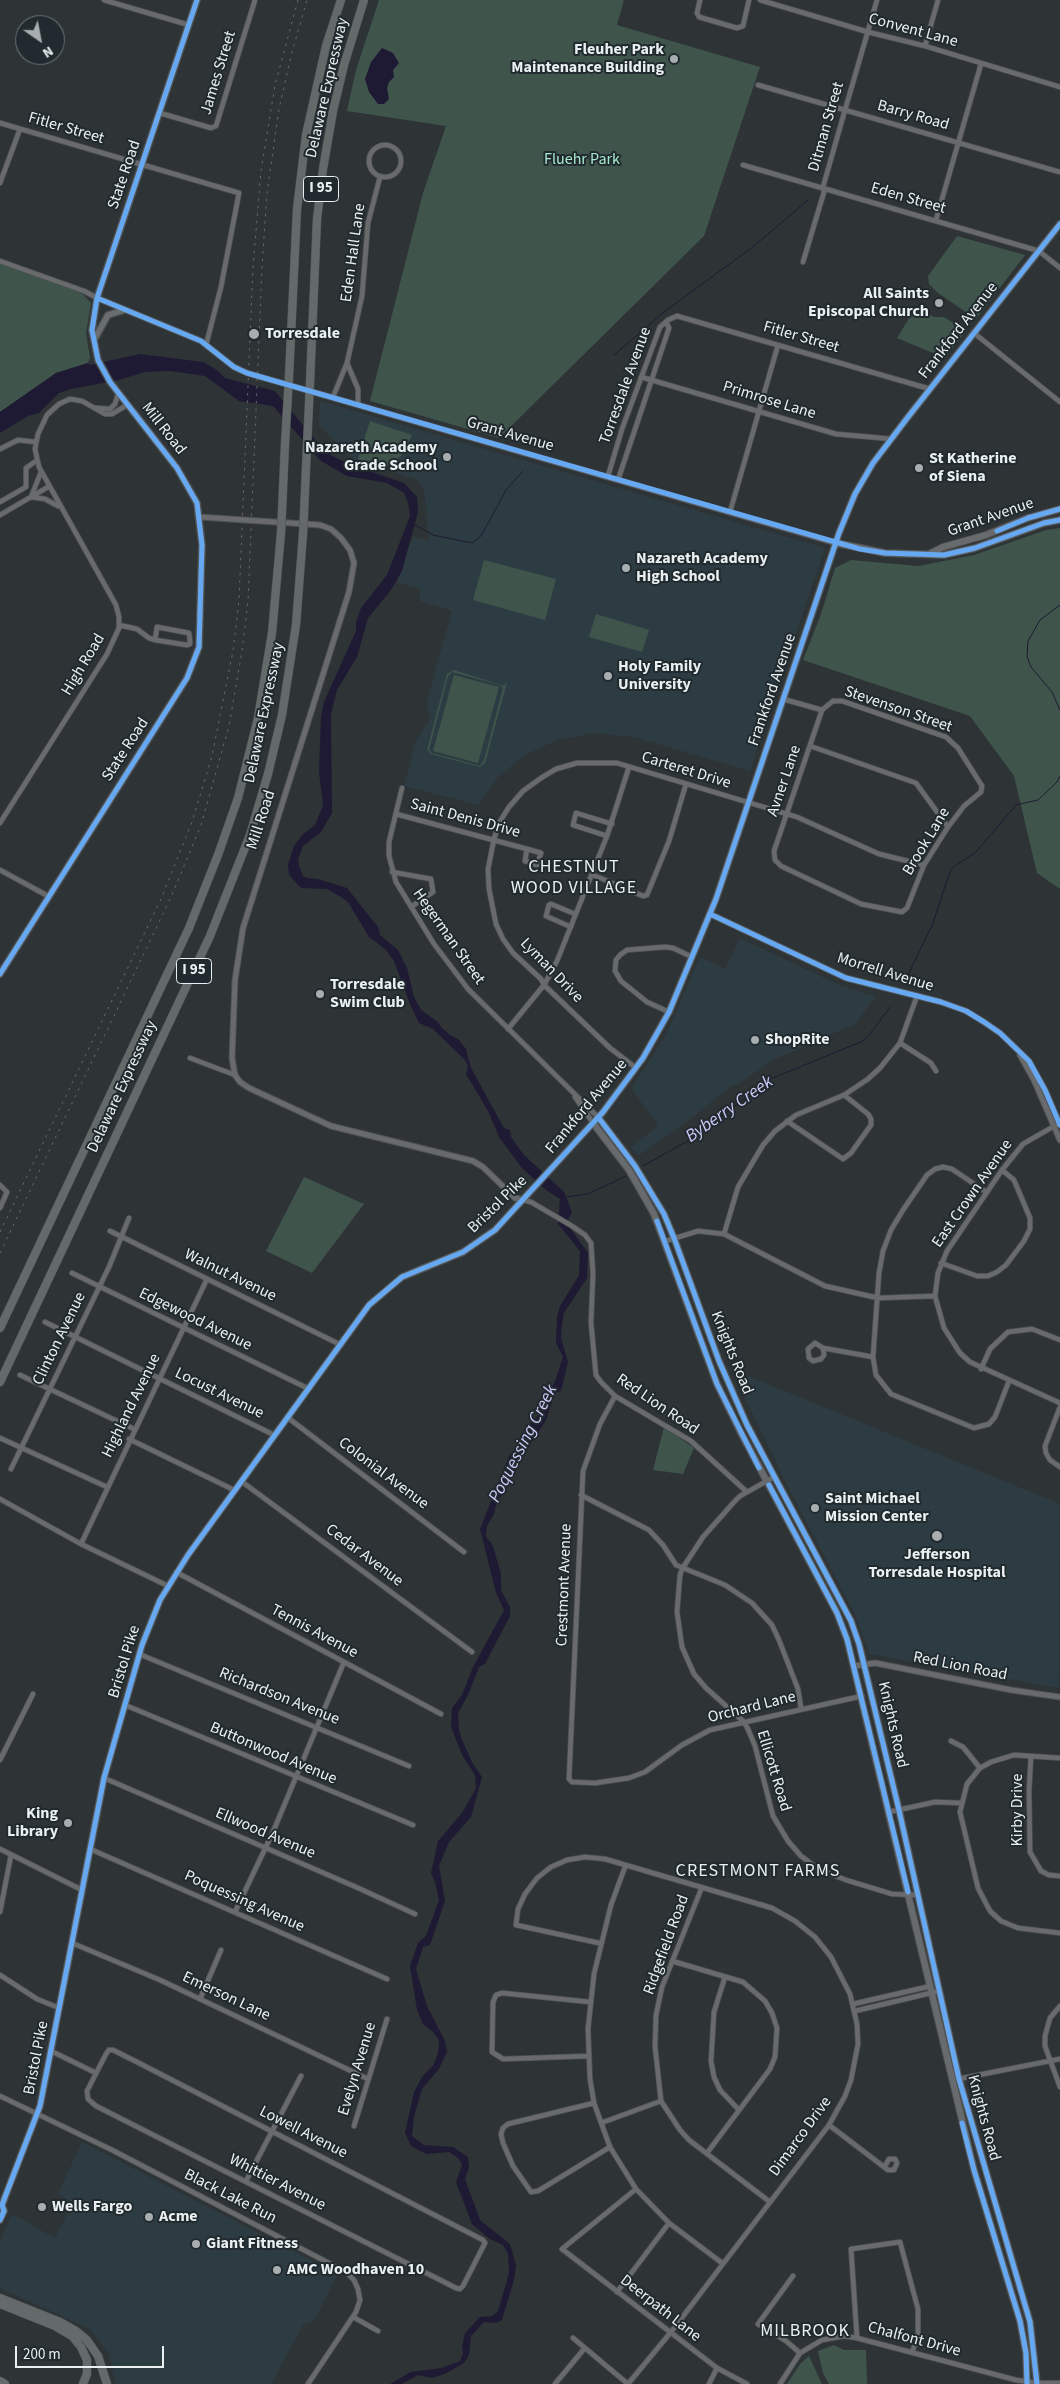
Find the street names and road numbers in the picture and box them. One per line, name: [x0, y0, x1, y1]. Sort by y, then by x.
street label: Convent Lane: [866, 10, 960, 52]
street label: Delaware Expressway: [303, 16, 353, 160]
street label: James Street: [197, 29, 241, 117]
street label: Ditman Street: [805, 80, 849, 174]
street label: Barry Road: [875, 97, 951, 135]
street label: Fitler Street: [26, 109, 106, 149]
street label: State Road: [104, 138, 146, 212]
road number: I 95: [304, 176, 338, 202]
street label: Eden Street: [868, 179, 948, 219]
street label: Eden Hall Lane: [338, 202, 370, 304]
street label: Frankford Avenue: [915, 279, 1003, 383]
street label: Fitler Street: [761, 318, 841, 358]
street label: Torresdale Avenue: [596, 325, 656, 447]
street label: Primrose Lane: [720, 378, 818, 424]
street label: Mill Road: [137, 399, 189, 459]
street label: Grant Avenue: [464, 413, 556, 457]
street label: Grant Avenue: [945, 494, 1037, 542]
street label: High Road: [58, 631, 110, 699]
street label: Frankford Avenue: [745, 631, 801, 749]
street label: Delaware Expressway: [241, 641, 289, 785]
street label: Stevenson Street: [842, 683, 954, 737]
street label: State Road: [98, 715, 154, 785]
street label: Avner Lane: [764, 743, 806, 819]
street label: Carteret Drive: [639, 748, 733, 794]
street label: Mill Road: [243, 788, 281, 852]
street label: Saint Denis Drive: [408, 795, 522, 843]
street label: Brook Lane: [899, 805, 955, 879]
street label: Hegerman Street: [408, 885, 488, 989]
street label: Lyman Drive: [515, 935, 587, 1007]
street label: Morrell Avenue: [834, 949, 936, 997]
road number: I 95: [176, 958, 212, 984]
street label: Delaware Expressway: [84, 1018, 162, 1156]
street label: Frankford Avenue: [542, 1056, 632, 1158]
street label: East Crown Avenue: [929, 1136, 1017, 1252]
street label: Bristol Pike: [464, 1172, 532, 1238]
street label: Walnut Avenue: [181, 1245, 279, 1307]
street label: Edgewood Avenue: [135, 1284, 255, 1356]
street label: Clinton Avenue: [29, 1289, 91, 1389]
street label: Knights Road: [706, 1309, 756, 1397]
street label: Highland Avenue: [99, 1351, 165, 1461]
street label: Locust Avenue: [171, 1364, 267, 1424]
street label: Red Lion Road: [612, 1370, 702, 1440]
street label: Colonial Avenue: [334, 1434, 432, 1514]
street label: Cedar Avenue: [321, 1521, 407, 1591]
street label: Crestmont Avenue: [553, 1523, 577, 1647]
street label: Tennis Avenue: [267, 1601, 361, 1663]
street label: Bristol Pike: [105, 1623, 145, 1701]
street label: Red Lion Road: [911, 1648, 1009, 1686]
street label: Richardson Avenue: [216, 1664, 342, 1730]
street label: Knights Road: [873, 1680, 911, 1770]
street label: Orchard Lane: [706, 1688, 798, 1728]
street label: Buttonwood Avenue: [207, 1719, 339, 1789]
street label: Ellicott Road: [752, 1728, 794, 1814]
street label: Kirby Drive: [1008, 1774, 1028, 1846]
street label: Ellwood Avenue: [212, 1804, 318, 1864]
street label: Poquessing Avenue: [181, 1867, 307, 1937]
street label: Ridgefield Road: [640, 1893, 694, 1997]
street label: Emerson Lane: [179, 1968, 273, 2026]
street label: Bristol Pike: [20, 2019, 54, 2097]
street label: Evelyn Avenue: [335, 2020, 381, 2118]
street label: Knights Road: [962, 2073, 1004, 2163]
street label: Dimarco Drive: [766, 2093, 836, 2181]
street label: Lowell Avenue: [256, 2103, 350, 2163]
street label: Whittier Avenue: [226, 2150, 328, 2216]
street label: Black Lake Run: [181, 2165, 279, 2229]
street label: Deerpath Lane: [616, 2271, 704, 2347]
street label: Chalfont Drive: [866, 2318, 962, 2362]

